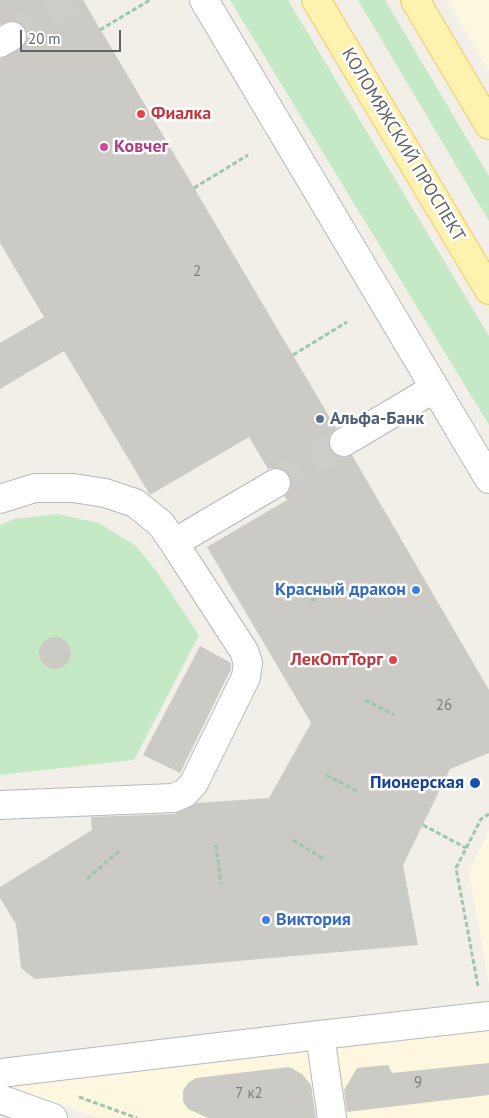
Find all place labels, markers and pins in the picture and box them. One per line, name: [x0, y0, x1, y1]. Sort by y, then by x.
place label: Фиалка: [151, 103, 211, 125]
marker: Фиалка: [135, 108, 147, 120]
place label: Ковчег: [114, 136, 168, 158]
marker: Ковчег: [98, 141, 110, 153]
place label: Альфа-Банк: [330, 408, 424, 430]
marker: Альфа-Банк: [314, 413, 326, 425]
place label: Красный дракон: [275, 579, 406, 601]
marker: Красный дракон: [410, 584, 422, 596]
place label: ЛекОптТорг: [291, 649, 383, 671]
marker: ЛекОптТорг: [387, 654, 399, 666]
place label: Пионерская: [370, 772, 464, 794]
marker: Пионерская: [468, 776, 482, 790]
place label: Виктория: [276, 909, 351, 931]
marker: Виктория: [260, 914, 272, 926]

